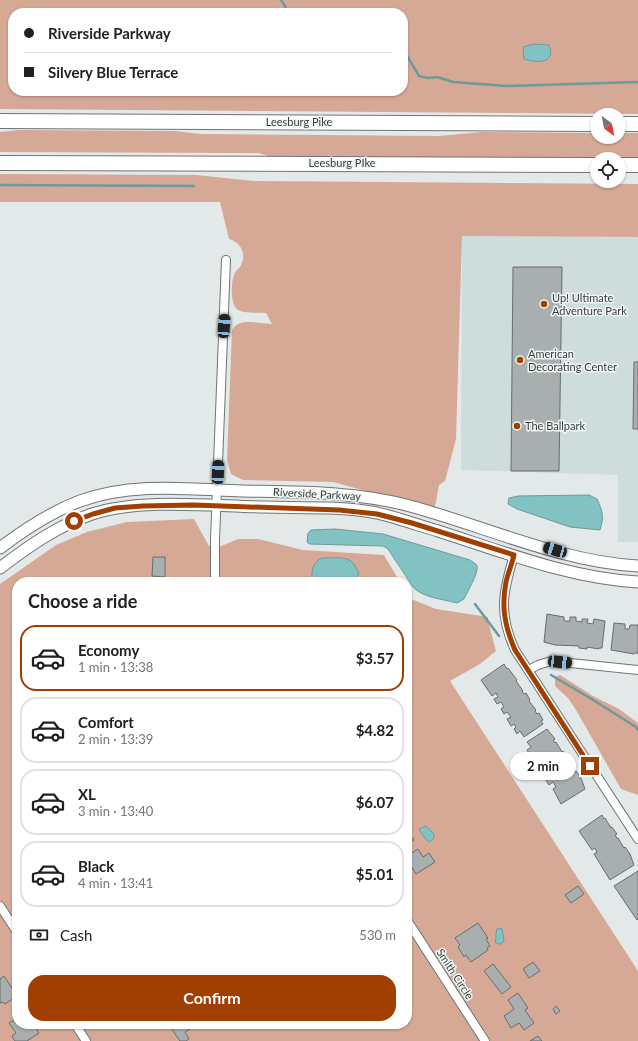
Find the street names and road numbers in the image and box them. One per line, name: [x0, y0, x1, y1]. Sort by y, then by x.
street label: Leesburg Pike: [266, 115, 332, 128]
street label: Leesburg PIke: [308, 156, 376, 169]
street label: Riverside Parkway: [273, 485, 362, 502]
street label: Smith Circle: [434, 946, 477, 1002]

